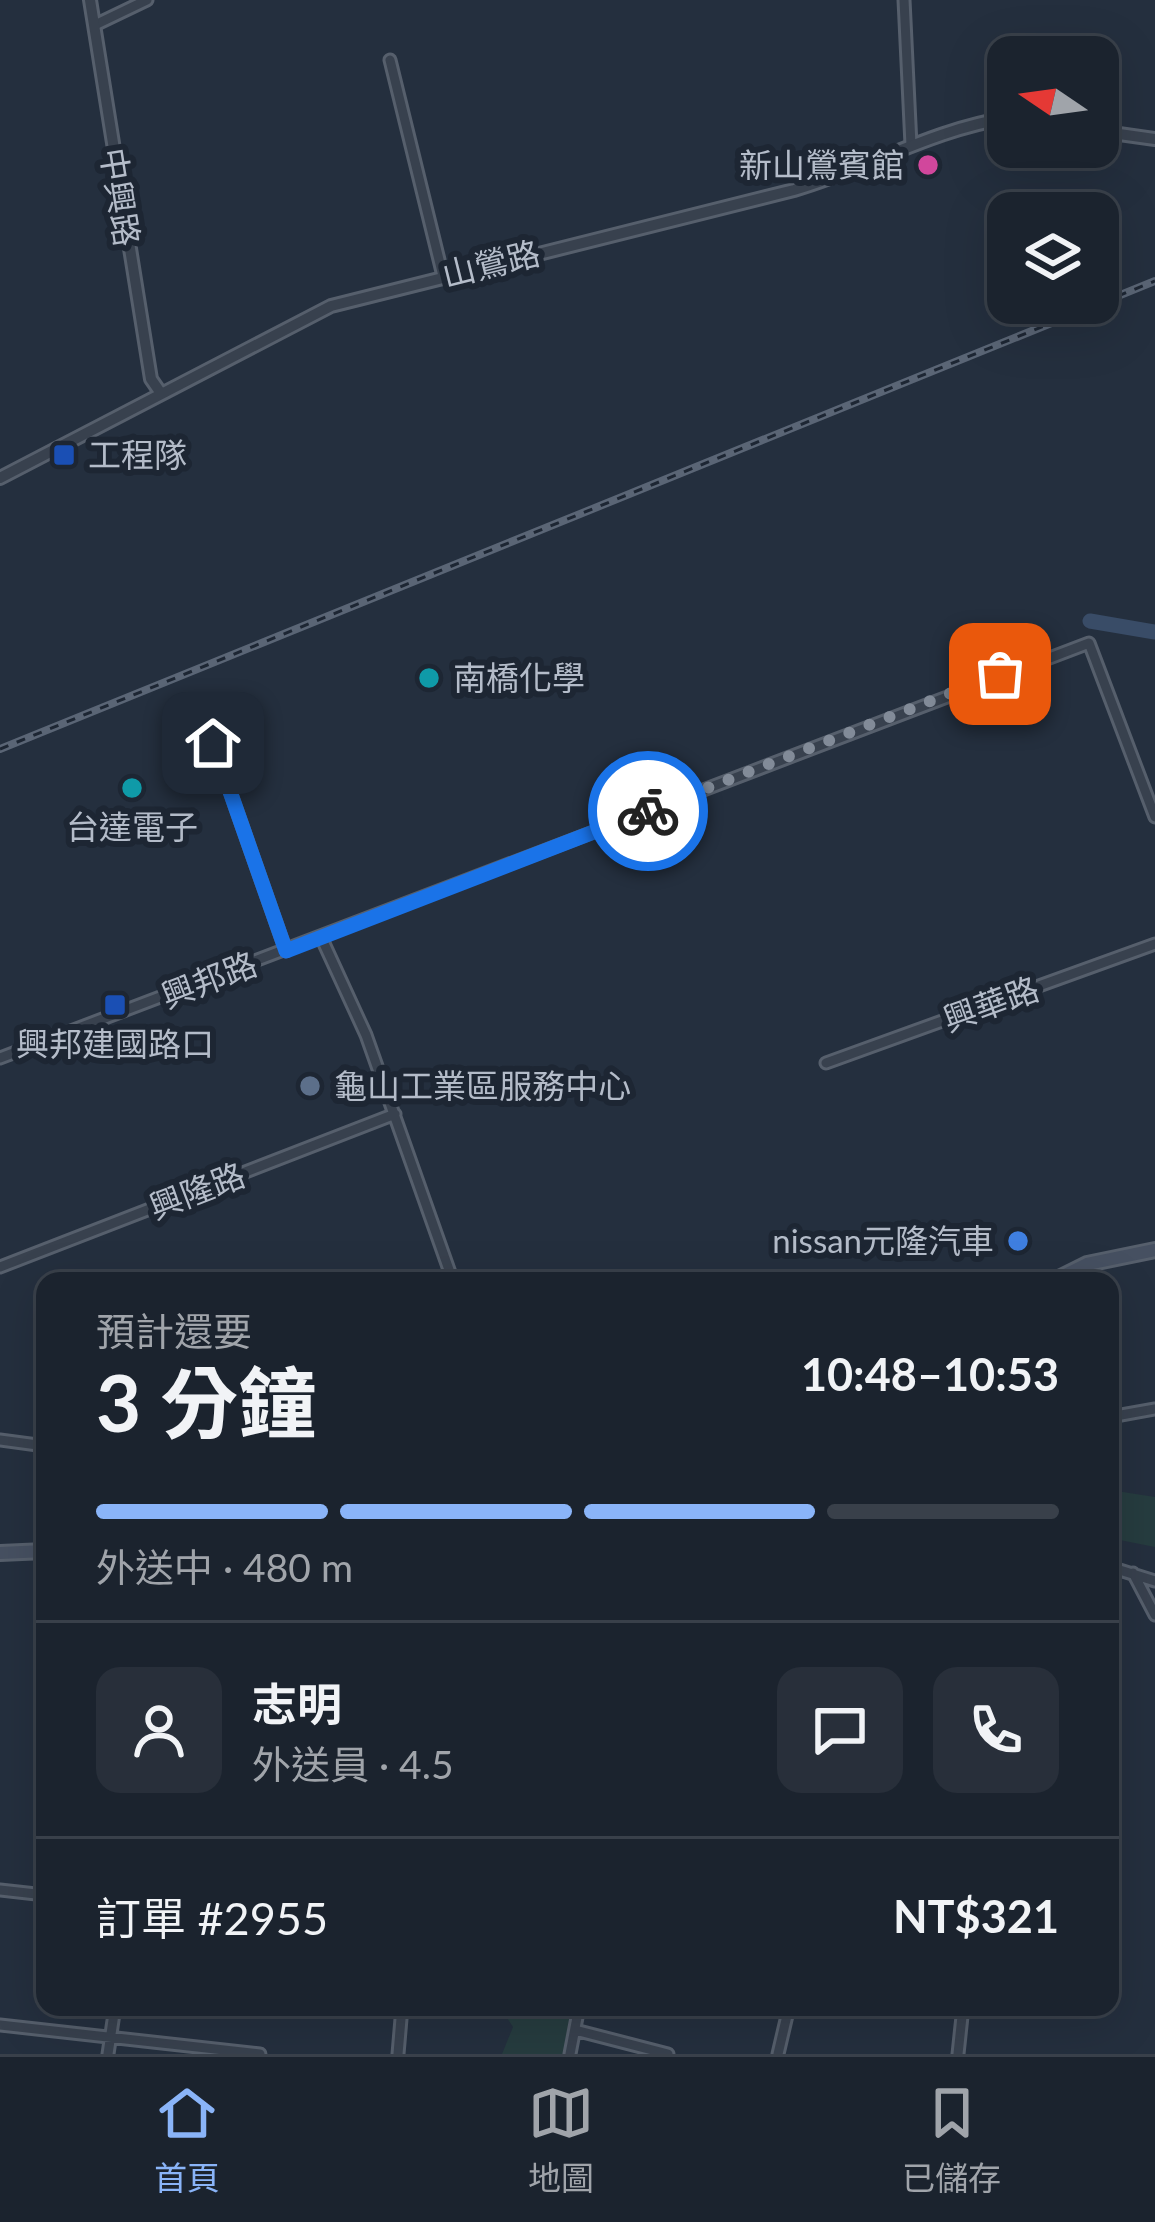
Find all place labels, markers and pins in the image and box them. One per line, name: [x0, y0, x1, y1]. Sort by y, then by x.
place label: 新山鶯賓館: [739, 144, 904, 184]
marker: 新山鶯賓館: [915, 152, 941, 178]
place label: 工程隊: [88, 434, 187, 474]
marker: 工程隊: [51, 442, 77, 468]
pin: [949, 623, 1051, 725]
place label: 南橋化學: [453, 657, 585, 697]
marker: 南橋化學: [416, 665, 442, 691]
pin: [162, 692, 264, 794]
marker: 台達電子: [119, 775, 145, 801]
place label: 台達電子: [66, 806, 198, 846]
marker: 興邦建國路口: [102, 992, 128, 1018]
place label: 興邦建國路口: [16, 1023, 214, 1063]
place label: 龜山工業區服務中心: [334, 1065, 631, 1105]
marker: 龜山工業區服務中心: [297, 1073, 323, 1099]
place label: nissan元隆汽車: [772, 1220, 994, 1260]
marker: nissan元隆汽車: [1005, 1228, 1031, 1254]

